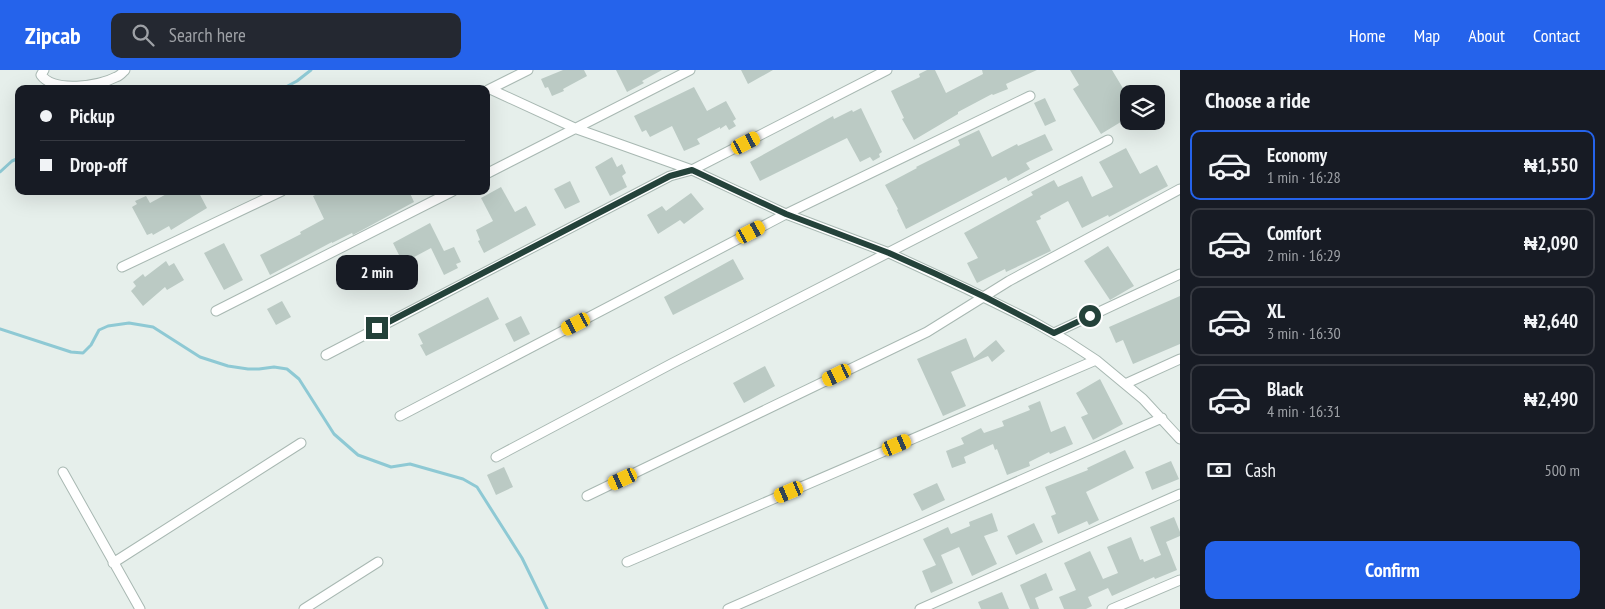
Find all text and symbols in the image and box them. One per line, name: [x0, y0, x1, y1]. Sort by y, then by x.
search box: [111, 13, 461, 58]
text: Zipcab: [25, 20, 81, 51]
icon: search: [129, 21, 157, 49]
text: Search here: [169, 23, 246, 47]
text: Home: [1349, 24, 1386, 47]
text: Map: [1414, 24, 1440, 47]
text: About: [1468, 24, 1505, 47]
text: Contact: [1533, 24, 1580, 47]
map controls: [1120, 85, 1165, 130]
button: layers: [1120, 85, 1165, 130]
text: Choose a ride: [1205, 86, 1310, 114]
text: Pickup: [70, 104, 115, 128]
car: [729, 130, 762, 156]
icon: car: [1207, 143, 1252, 188]
text: Economy: [1267, 143, 1327, 167]
text: Drop-off: [70, 153, 127, 177]
text: ₦1,550: [1524, 153, 1578, 177]
text: 1 min · 16:28: [1267, 167, 1341, 187]
car: [734, 218, 767, 246]
icon: car: [1207, 221, 1252, 266]
text: Comfort: [1267, 221, 1321, 245]
text: ₦2,090: [1524, 231, 1578, 255]
text: 2 min · 16:29: [1267, 245, 1341, 265]
callout: 2 min: [336, 256, 418, 290]
text: 2 min: [361, 262, 393, 282]
icon: car: [1207, 299, 1252, 344]
text: XL: [1267, 299, 1285, 323]
route start: [1079, 305, 1101, 327]
text: ₦2,640: [1524, 309, 1578, 333]
car: [559, 311, 592, 337]
route end: [366, 317, 388, 339]
text: 3 min · 16:30: [1267, 323, 1341, 343]
car: [820, 362, 853, 388]
icon: car: [1207, 377, 1252, 422]
text: Black: [1267, 377, 1303, 401]
text: ₦2,490: [1524, 387, 1578, 411]
text: 4 min · 16:31: [1267, 401, 1341, 421]
car: [880, 432, 913, 458]
icon: cash: [1205, 456, 1233, 484]
text: Cash: [1245, 458, 1276, 482]
text: 500 m: [1545, 460, 1580, 480]
car: [606, 466, 639, 492]
car: [772, 479, 805, 505]
button: Confirm: [1205, 541, 1580, 599]

